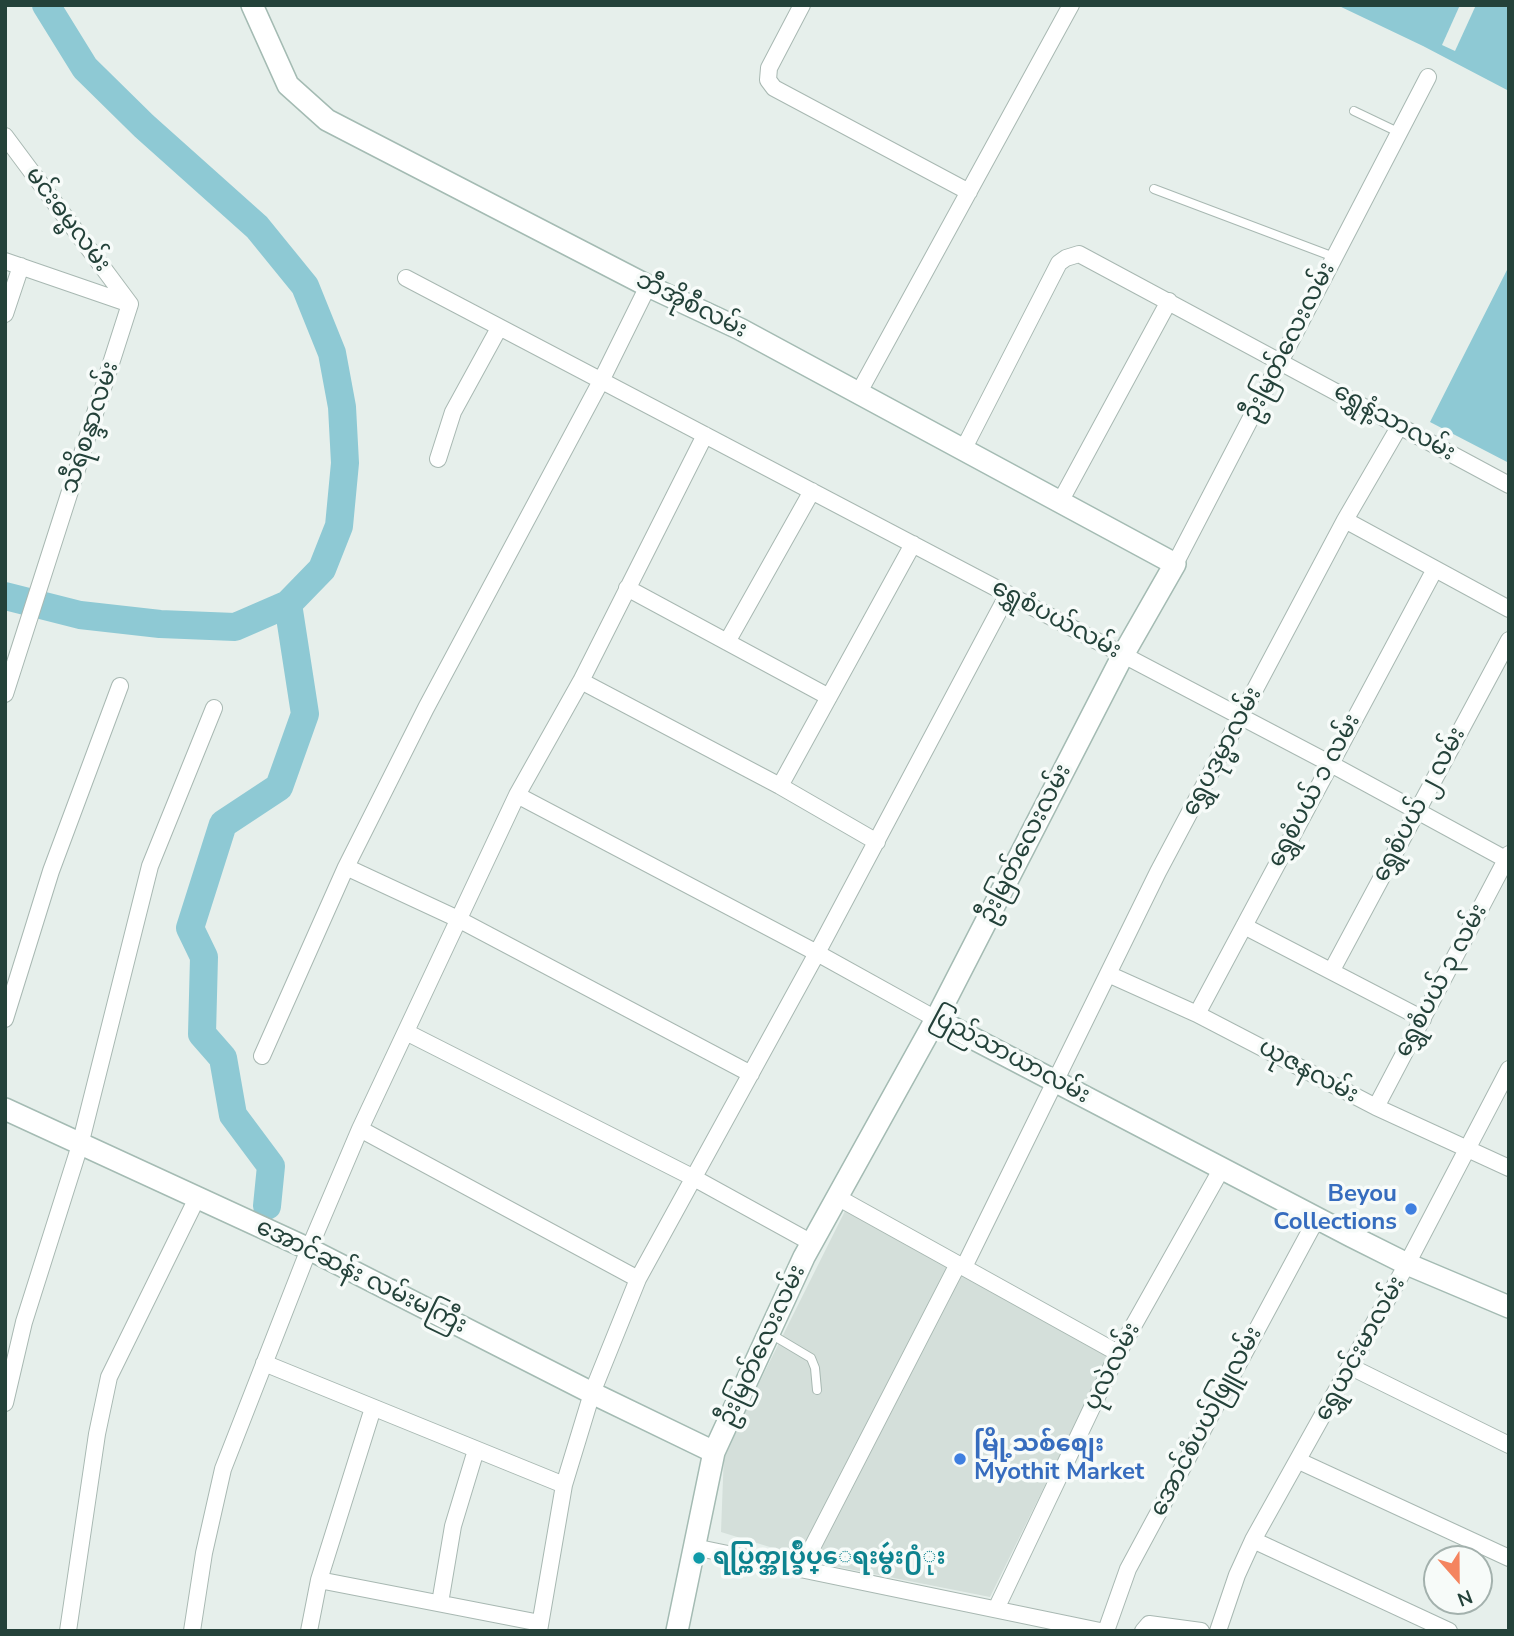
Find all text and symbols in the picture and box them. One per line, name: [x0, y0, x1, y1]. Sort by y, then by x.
street label: မင်းဓမ္မလမ်း: [18, 162, 116, 278]
street label: ဦးမြတ်လေးလမ်း: [1238, 258, 1342, 426]
street label: ဘီအိုစီလမ်း: [631, 267, 751, 345]
street label: သီရိစန္ဒာလမ်း: [56, 358, 126, 498]
street label: ရွှေနံ့သာလမ်း: [1328, 378, 1460, 468]
street label: ရွှေစံပယ်လမ်း: [986, 574, 1126, 666]
street label: ရွှေပဒုမ္မာလမ်း: [1177, 683, 1269, 821]
street label: ရွှေစံပယ် ၁ လမ်း: [1262, 709, 1368, 873]
street label: ရွှေစံပယ် ၂ လမ်း: [1367, 723, 1473, 887]
street label: ဦးမြတ်လေးလမ်း: [974, 760, 1078, 928]
street label: ရွှေစံပယ် ၃ လမ်း: [1389, 899, 1495, 1063]
street label: ပြည်သာယာလမ်း: [926, 1003, 1094, 1111]
street label: ယုဇနလမ်း: [1253, 1034, 1363, 1110]
place label: Beyou Collections: [1273, 1181, 1397, 1237]
marker: Beyou Collections: [1403, 1201, 1419, 1217]
street label: အောင်ဆန်း လမ်းမကြီး: [251, 1213, 471, 1341]
street label: ဦးမြတ်လေးလမ်း: [713, 1261, 813, 1431]
street label: ရွှေယင်းမာလမ်း: [1309, 1272, 1413, 1426]
street label: ပုလဲလမ်း: [1079, 1318, 1147, 1416]
street label: အောင်စံပယ်ဖြူလမ်း: [1145, 1322, 1269, 1522]
place label: မြို့သစ်စျေး Myothit Market: [974, 1431, 1144, 1487]
marker: မြို့သစ်စျေး Myothit Market: [952, 1451, 968, 1467]
place label: ရပ္ကြက္အုပ္ခ်ဳပ္ေရးမွဴး႐ံုး: [713, 1544, 946, 1572]
north arrow: [1423, 1545, 1493, 1615]
marker: ရပ္ကြက္အုပ္ခ်ဳပ္ေရးမွဴး႐ံုး: [691, 1550, 707, 1566]
text: N: [1454, 1583, 1476, 1612]

